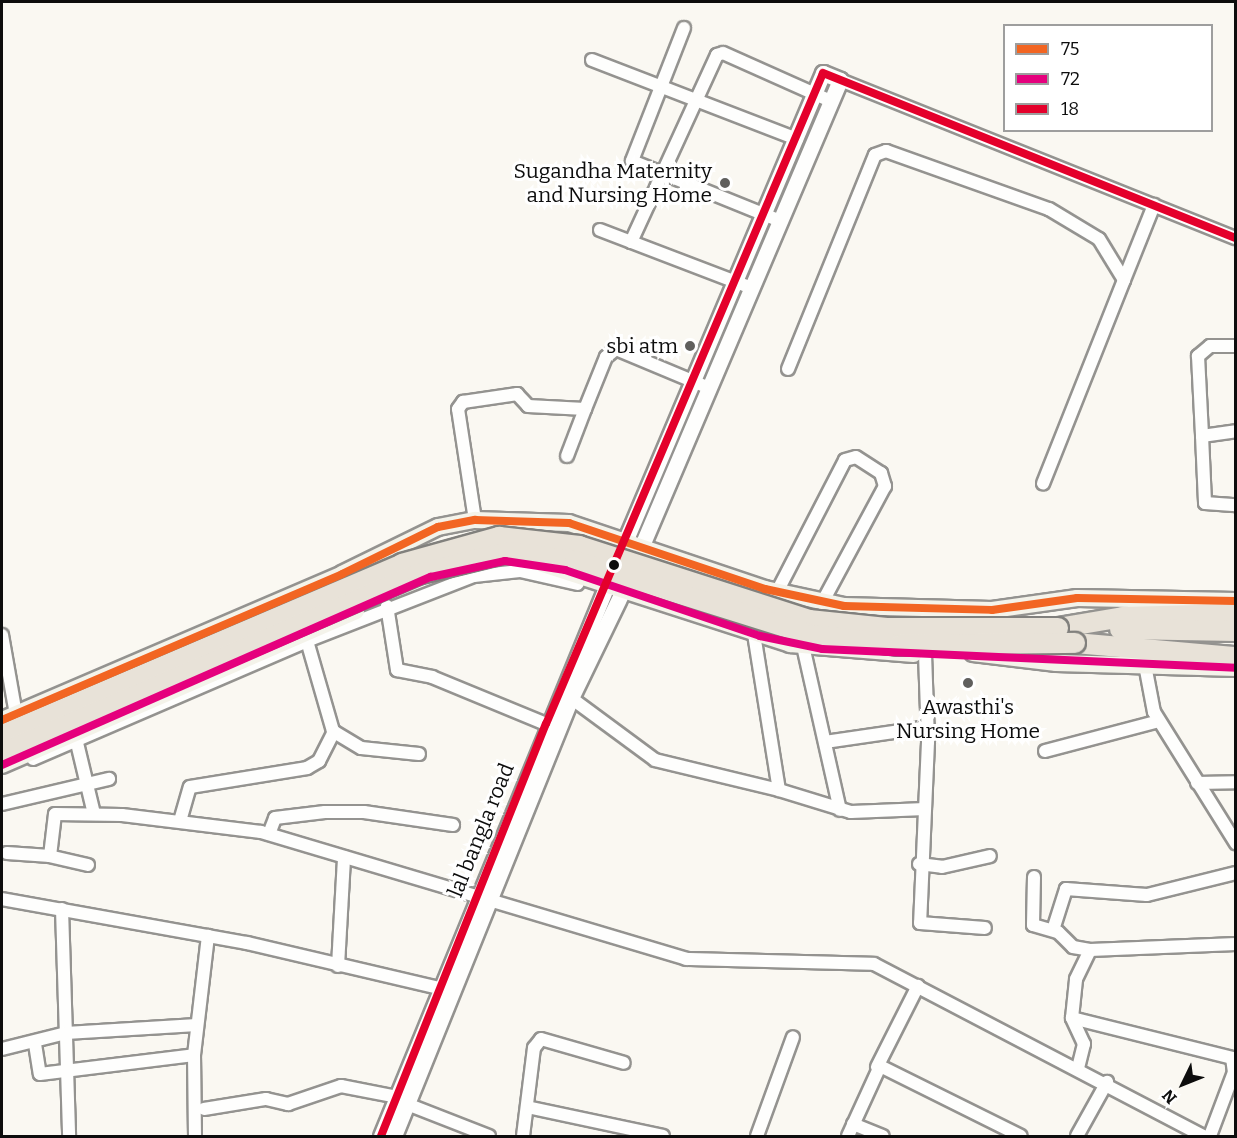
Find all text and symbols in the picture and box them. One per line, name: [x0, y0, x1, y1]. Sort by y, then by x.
legend: [1003, 24, 1213, 132]
text: 75: [1061, 38, 1079, 60]
text: 72: [1061, 68, 1080, 90]
text: 18: [1061, 98, 1079, 120]
place label: Sugandha Maternity and Nursing Home: [514, 158, 712, 208]
marker: Sugandha Maternity and Nursing Home: [716, 174, 734, 192]
place label: sbi atm: [606, 333, 678, 359]
marker: sbi atm: [683, 339, 697, 353]
unlabelled marker: [608, 559, 620, 571]
marker: Awasthi's Nursing Home: [959, 674, 977, 692]
place label: Awasthi's Nursing Home: [896, 694, 1040, 744]
street label: lal bangla road: [443, 759, 519, 901]
north arrow: [1153, 1054, 1213, 1114]
text: N: [1158, 1086, 1181, 1108]

